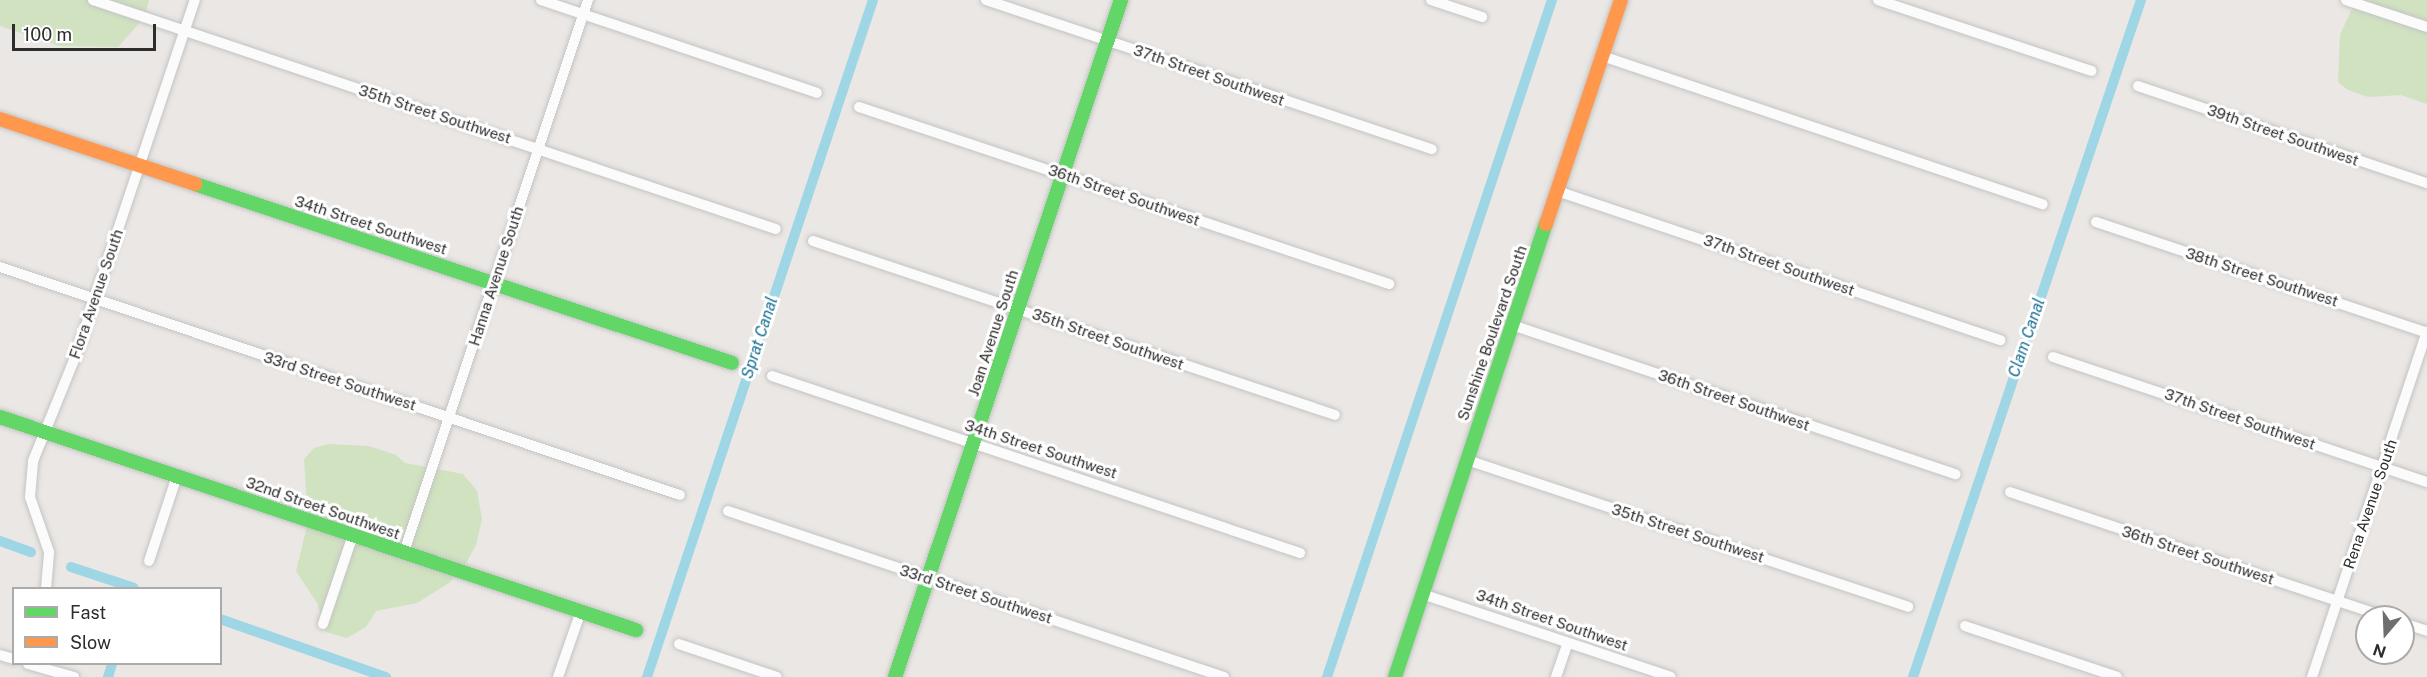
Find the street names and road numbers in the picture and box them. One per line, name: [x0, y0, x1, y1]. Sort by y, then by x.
street label: 37th Street Southwest: [1131, 41, 1287, 109]
street label: 35th Street Southwest: [356, 81, 514, 147]
street label: 39th Street Southwest: [2205, 101, 2361, 169]
street label: 36th Street Southwest: [1046, 161, 1202, 229]
street label: 34th Street Southwest: [293, 192, 449, 258]
street label: Hanna Avenue South: [465, 204, 527, 348]
street label: Flora Avenue South: [65, 227, 127, 361]
street label: 37th Street Southwest: [1701, 231, 1857, 299]
street label: Sunshine Boulevard South: [1454, 243, 1530, 423]
street label: 38th Street Southwest: [2183, 244, 2341, 310]
street label: Joan Avenue South: [964, 268, 1022, 398]
street label: 35th Street Southwest: [1030, 305, 1186, 373]
street label: 33rd Street Southwest: [261, 348, 419, 414]
street label: 36th Street Southwest: [1656, 366, 1812, 434]
street label: 37th Street Southwest: [2162, 385, 2318, 453]
street label: 34th Street Southwest: [963, 416, 1119, 482]
street label: Rena Avenue South: [2339, 437, 2401, 571]
street label: 32nd Street Southwest: [244, 473, 402, 543]
street label: 35th Street Southwest: [1609, 500, 1767, 566]
street label: 36th Street Southwest: [2120, 522, 2276, 588]
street label: 33rd Street Southwest: [897, 561, 1055, 627]
street label: 34th Street Southwest: [1474, 586, 1630, 654]

